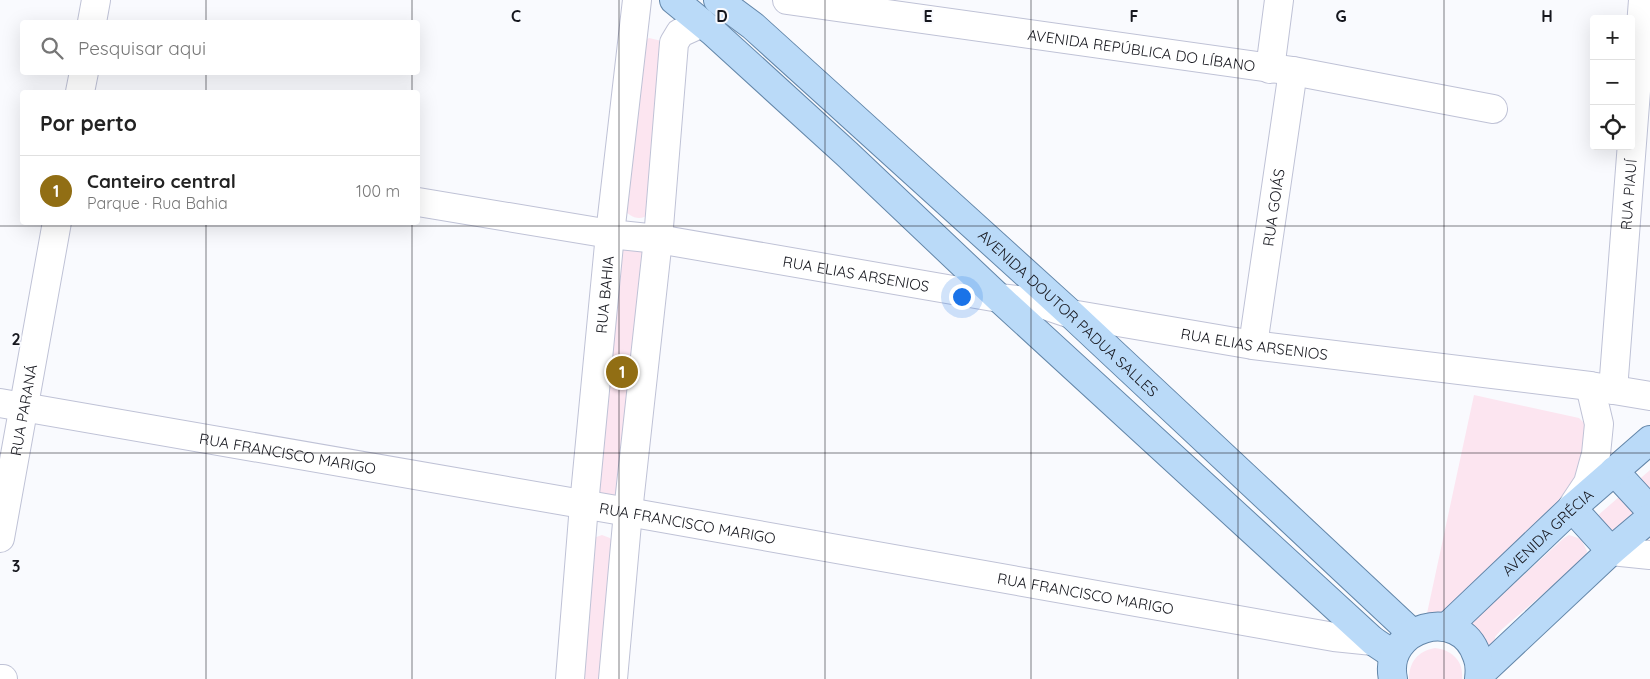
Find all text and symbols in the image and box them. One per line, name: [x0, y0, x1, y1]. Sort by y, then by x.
text: C: [511, 6, 521, 26]
text: D: [716, 6, 728, 26]
text: E: [923, 6, 933, 26]
text: F: [1130, 6, 1139, 26]
text: G: [1335, 6, 1347, 26]
text: H: [1541, 6, 1553, 26]
map controls: [1590, 15, 1635, 150]
button: +: [1590, 15, 1635, 60]
search box: [20, 20, 420, 75]
street label: AVENIDA REPÚBLICA DO LÍBANO: [1027, 24, 1256, 75]
icon: search: [38, 34, 66, 62]
text: Pesquisar aqui: [78, 36, 206, 60]
button: −: [1590, 60, 1635, 105]
button: locate: [1590, 105, 1635, 150]
text: Por perto: [40, 110, 137, 136]
street label: RUA PIAUÍ: [1616, 157, 1640, 231]
street label: RUA GOIÁS: [1258, 167, 1288, 248]
text: Canteiro central: [87, 169, 236, 193]
text: 1: [53, 181, 59, 201]
text: 100 m: [356, 181, 400, 201]
text: Parque · Rua Bahia: [87, 193, 228, 213]
street label: AVENIDA DOUTOR PADUA SALLES: [975, 225, 1162, 400]
street label: RUA ELIAS ARSENIOS: [781, 251, 931, 295]
street label: RUA BAHIA: [591, 254, 617, 334]
your location: [949, 284, 975, 310]
street label: RUA ELIAS ARSENIOS: [1179, 323, 1329, 364]
text: 2: [11, 329, 21, 349]
pin: 1: [606, 353, 638, 391]
street label: RUA PARANÁ: [5, 362, 41, 457]
street label: RUA FRANCISCO MARIGO: [198, 428, 377, 478]
street label: AVENIDA GRÉCIA: [1498, 484, 1597, 580]
street label: RUA FRANCISCO MARIGO: [598, 498, 777, 548]
text: 3: [12, 556, 20, 576]
street label: RUA FRANCISCO MARIGO: [996, 568, 1175, 618]

